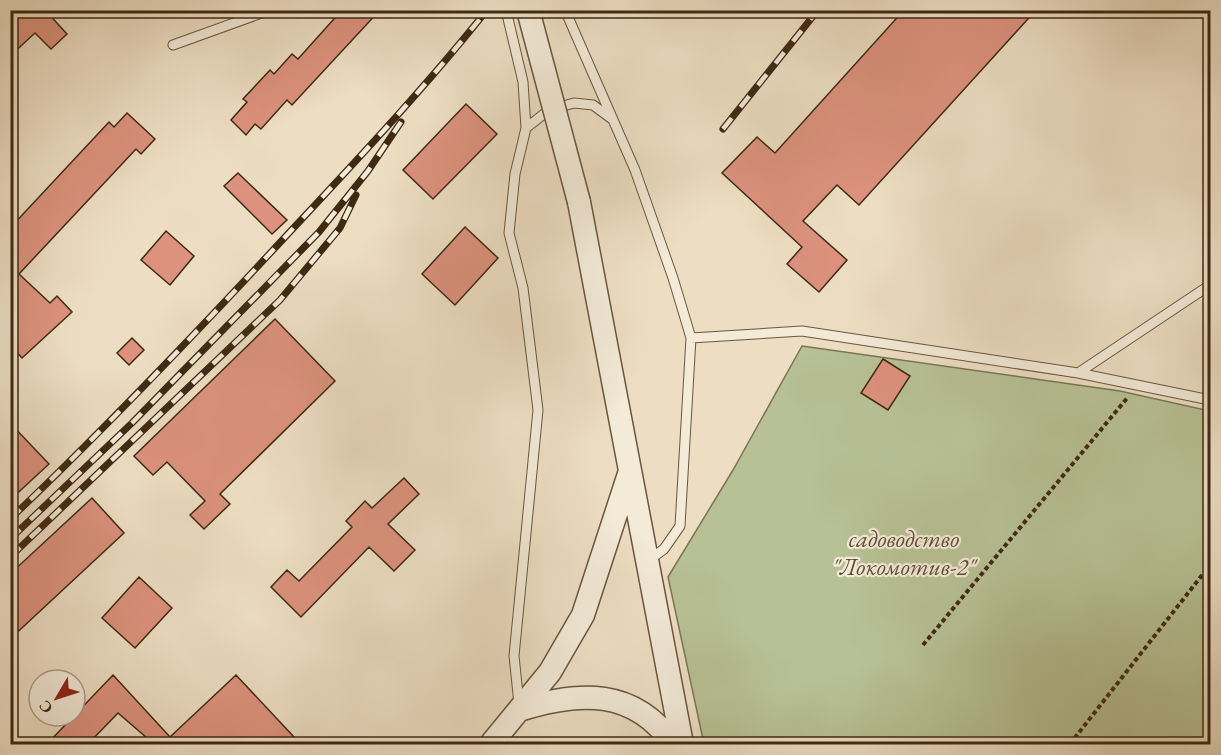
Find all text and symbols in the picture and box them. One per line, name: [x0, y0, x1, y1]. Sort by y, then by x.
park label: садоводство "Локомотив-2": [832, 523, 978, 582]
north arrow: [27, 668, 87, 728]
text: С: [34, 696, 57, 718]

